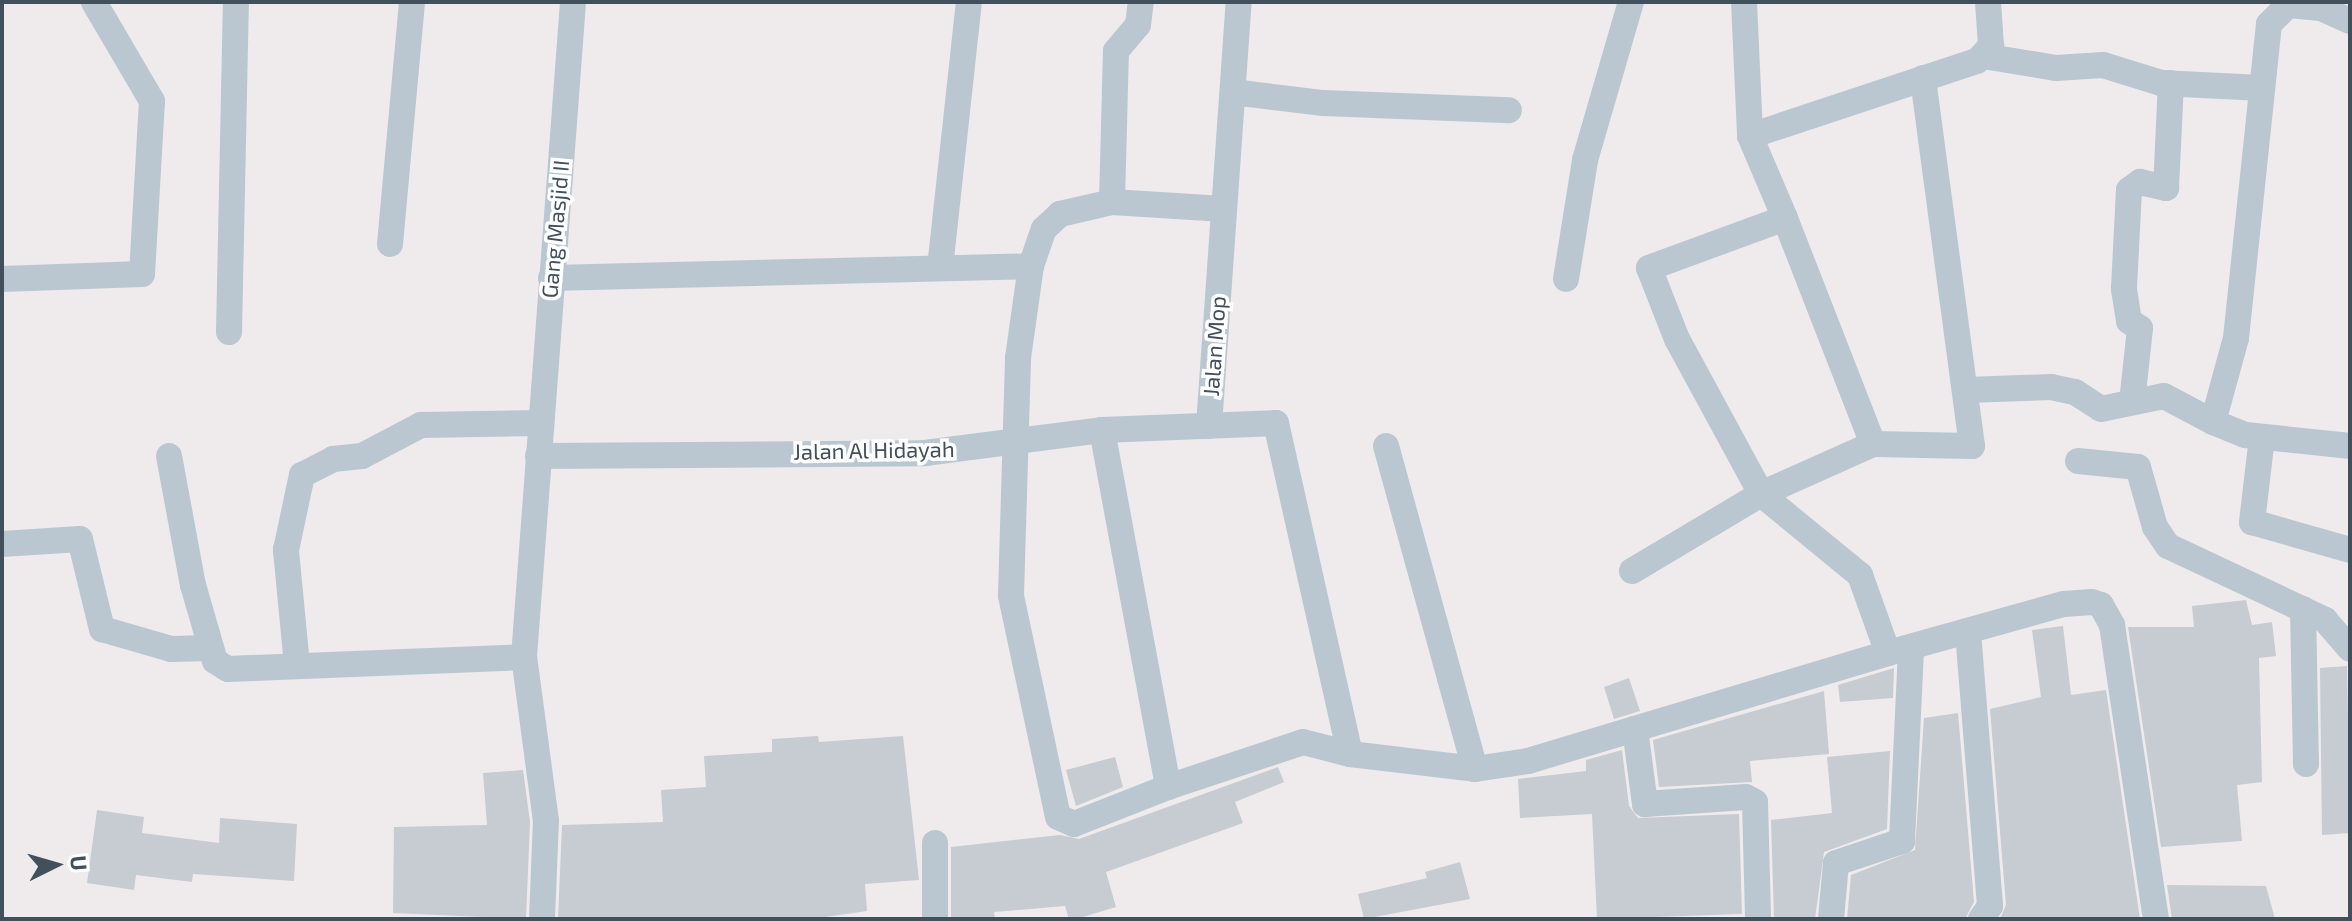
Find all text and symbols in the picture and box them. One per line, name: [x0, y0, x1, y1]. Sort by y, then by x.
street label: Gang Masjid II: [536, 159, 574, 299]
street label: Jalan Mop: [1197, 295, 1231, 397]
street label: Jalan Al Hidayah: [793, 435, 955, 465]
north arrow: [16, 825, 96, 905]
text: U: [66, 854, 94, 872]

